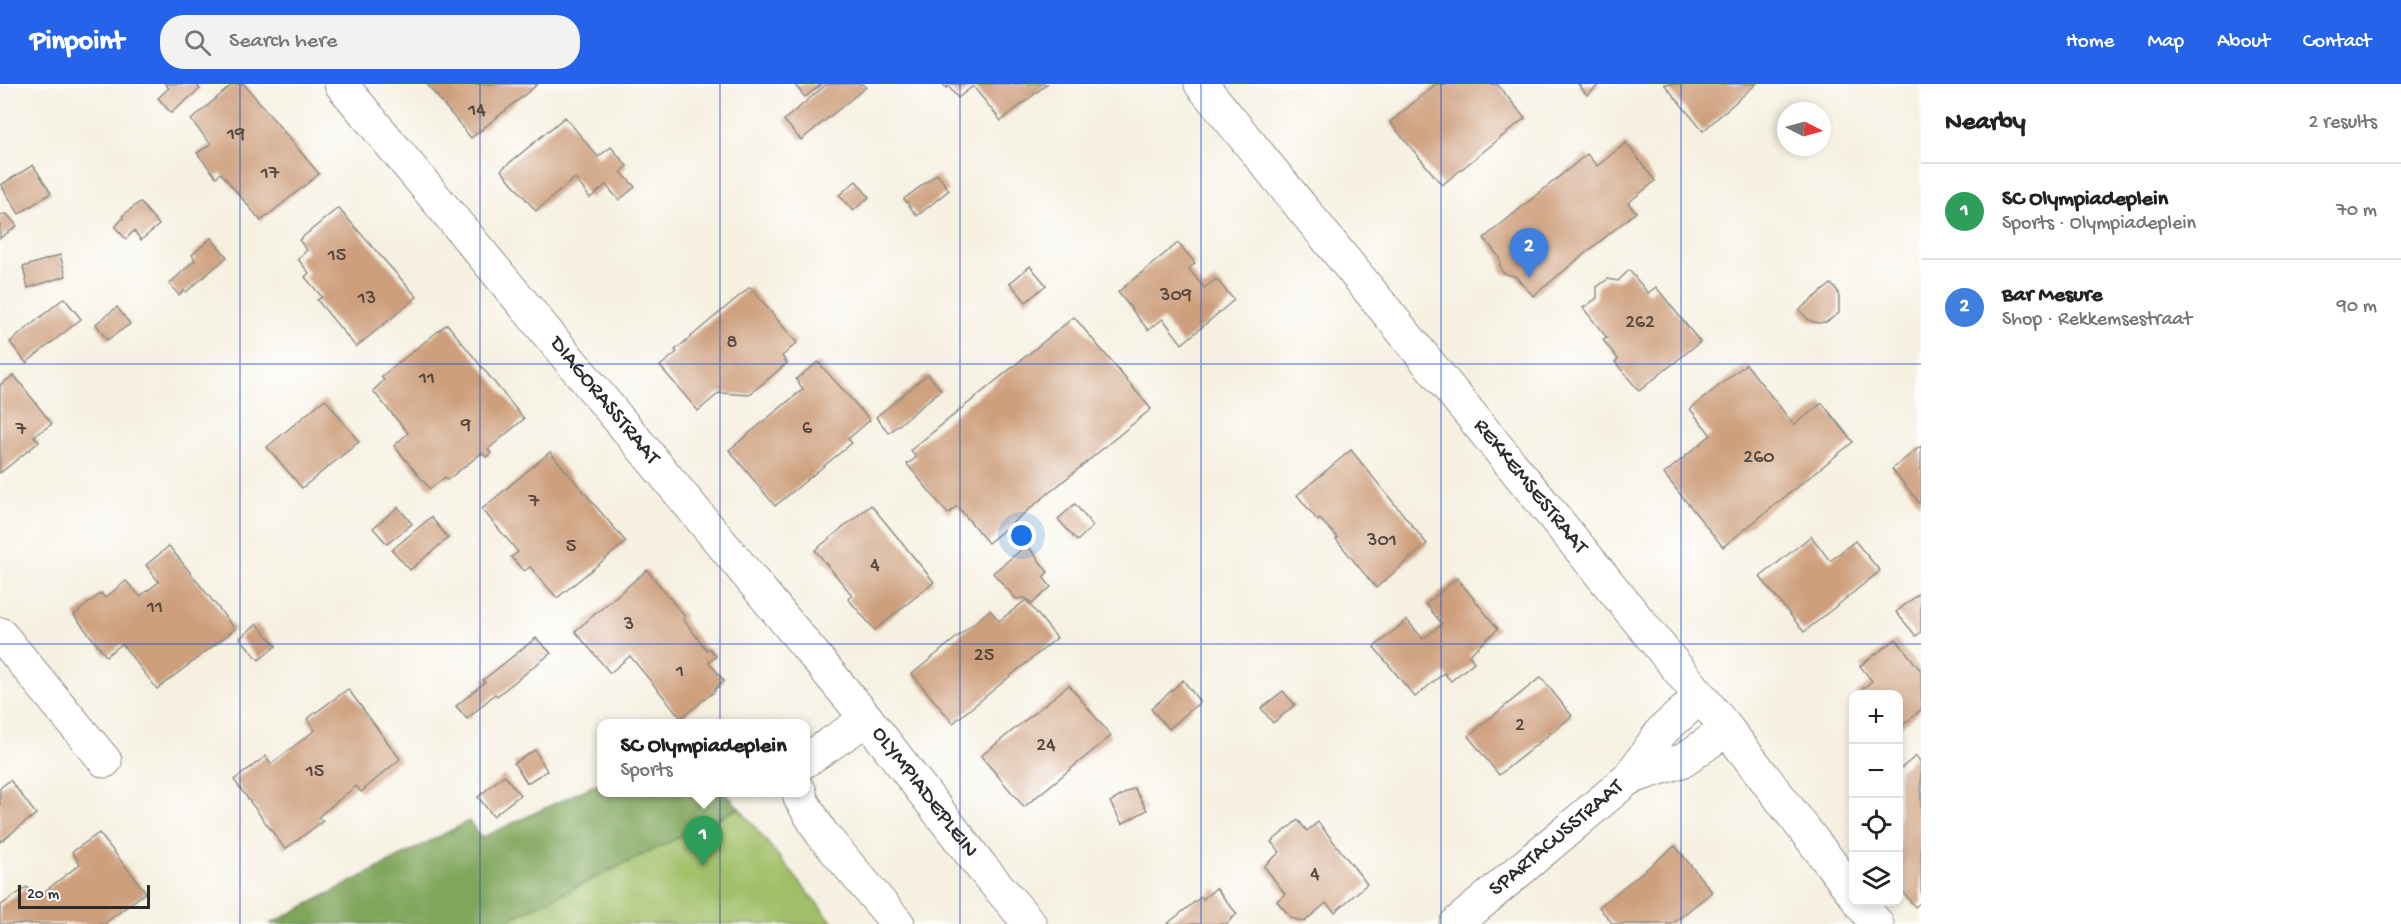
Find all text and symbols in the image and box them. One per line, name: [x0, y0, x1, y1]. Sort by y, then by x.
search box: [160, 15, 580, 69]
text: Pinpoint: [30, 26, 124, 59]
icon: search: [181, 26, 214, 59]
text: Search here: [229, 29, 337, 55]
text: Home: [2066, 30, 2114, 55]
text: Map: [2147, 30, 2184, 55]
text: About: [2217, 30, 2270, 55]
text: Contact: [2303, 30, 2371, 55]
house number: 14: [467, 100, 486, 123]
north arrow: [1777, 102, 1831, 156]
text: Nearby: [1945, 108, 2026, 139]
text: 2 results: [2308, 112, 2377, 135]
house number: 19: [226, 124, 245, 147]
house number: 17: [260, 163, 280, 186]
text: SC Olympiadeplein: [2002, 187, 2168, 213]
text: 1: [1960, 200, 1969, 223]
text: 70 m: [2336, 200, 2377, 223]
text: Sports · Olympiadeplein: [2002, 213, 2196, 236]
pin: 2: [1510, 228, 1549, 278]
house number: 15: [327, 245, 346, 268]
text: Bar Mesure: [2002, 283, 2103, 309]
house number: 309: [1159, 285, 1192, 308]
house number: 13: [357, 288, 376, 311]
text: 2: [1960, 296, 1969, 319]
text: 90 m: [2337, 296, 2377, 319]
text: Shop · Rekkemsestraat: [2002, 309, 2192, 332]
house number: 262: [1625, 312, 1655, 335]
street label: DIAGORASSTRAAT: [542, 330, 666, 472]
house number: 8: [727, 332, 738, 355]
house number: 11: [418, 368, 435, 391]
street label: REKKEMSESTRAAT: [1467, 414, 1593, 561]
house number: 9: [460, 415, 471, 438]
house number: 6: [802, 418, 813, 441]
house number: 7: [15, 419, 27, 442]
house number: 260: [1743, 447, 1775, 470]
house number: 7: [528, 491, 540, 514]
your location: [1007, 521, 1036, 550]
house number: 301: [1366, 530, 1397, 553]
house number: 5: [566, 536, 576, 559]
house number: 4: [870, 555, 880, 578]
house number: 11: [146, 597, 163, 620]
house number: 3: [623, 614, 634, 637]
house number: 25: [974, 645, 994, 668]
house number: 1: [675, 661, 684, 684]
map controls: [1849, 690, 1903, 906]
button: +: [1849, 690, 1903, 744]
house number: 2: [1515, 715, 1525, 738]
popup: [597, 719, 810, 797]
street label: OLYMPIADEPLEIN: [865, 722, 983, 863]
text: SC Olympiadeplein: [620, 734, 787, 760]
house number: 24: [1036, 735, 1056, 758]
button: −: [1849, 744, 1903, 798]
text: Sports: [620, 760, 673, 783]
house number: 15: [305, 761, 324, 784]
street label: SPARTACUSSTRAAT: [1484, 774, 1631, 903]
button: locate: [1849, 798, 1903, 852]
pin: 1: [684, 816, 722, 866]
button: layers: [1849, 852, 1903, 906]
house number: 4: [1310, 864, 1320, 887]
scale bar: [18, 882, 150, 910]
text: 20 m: [27, 886, 59, 905]

